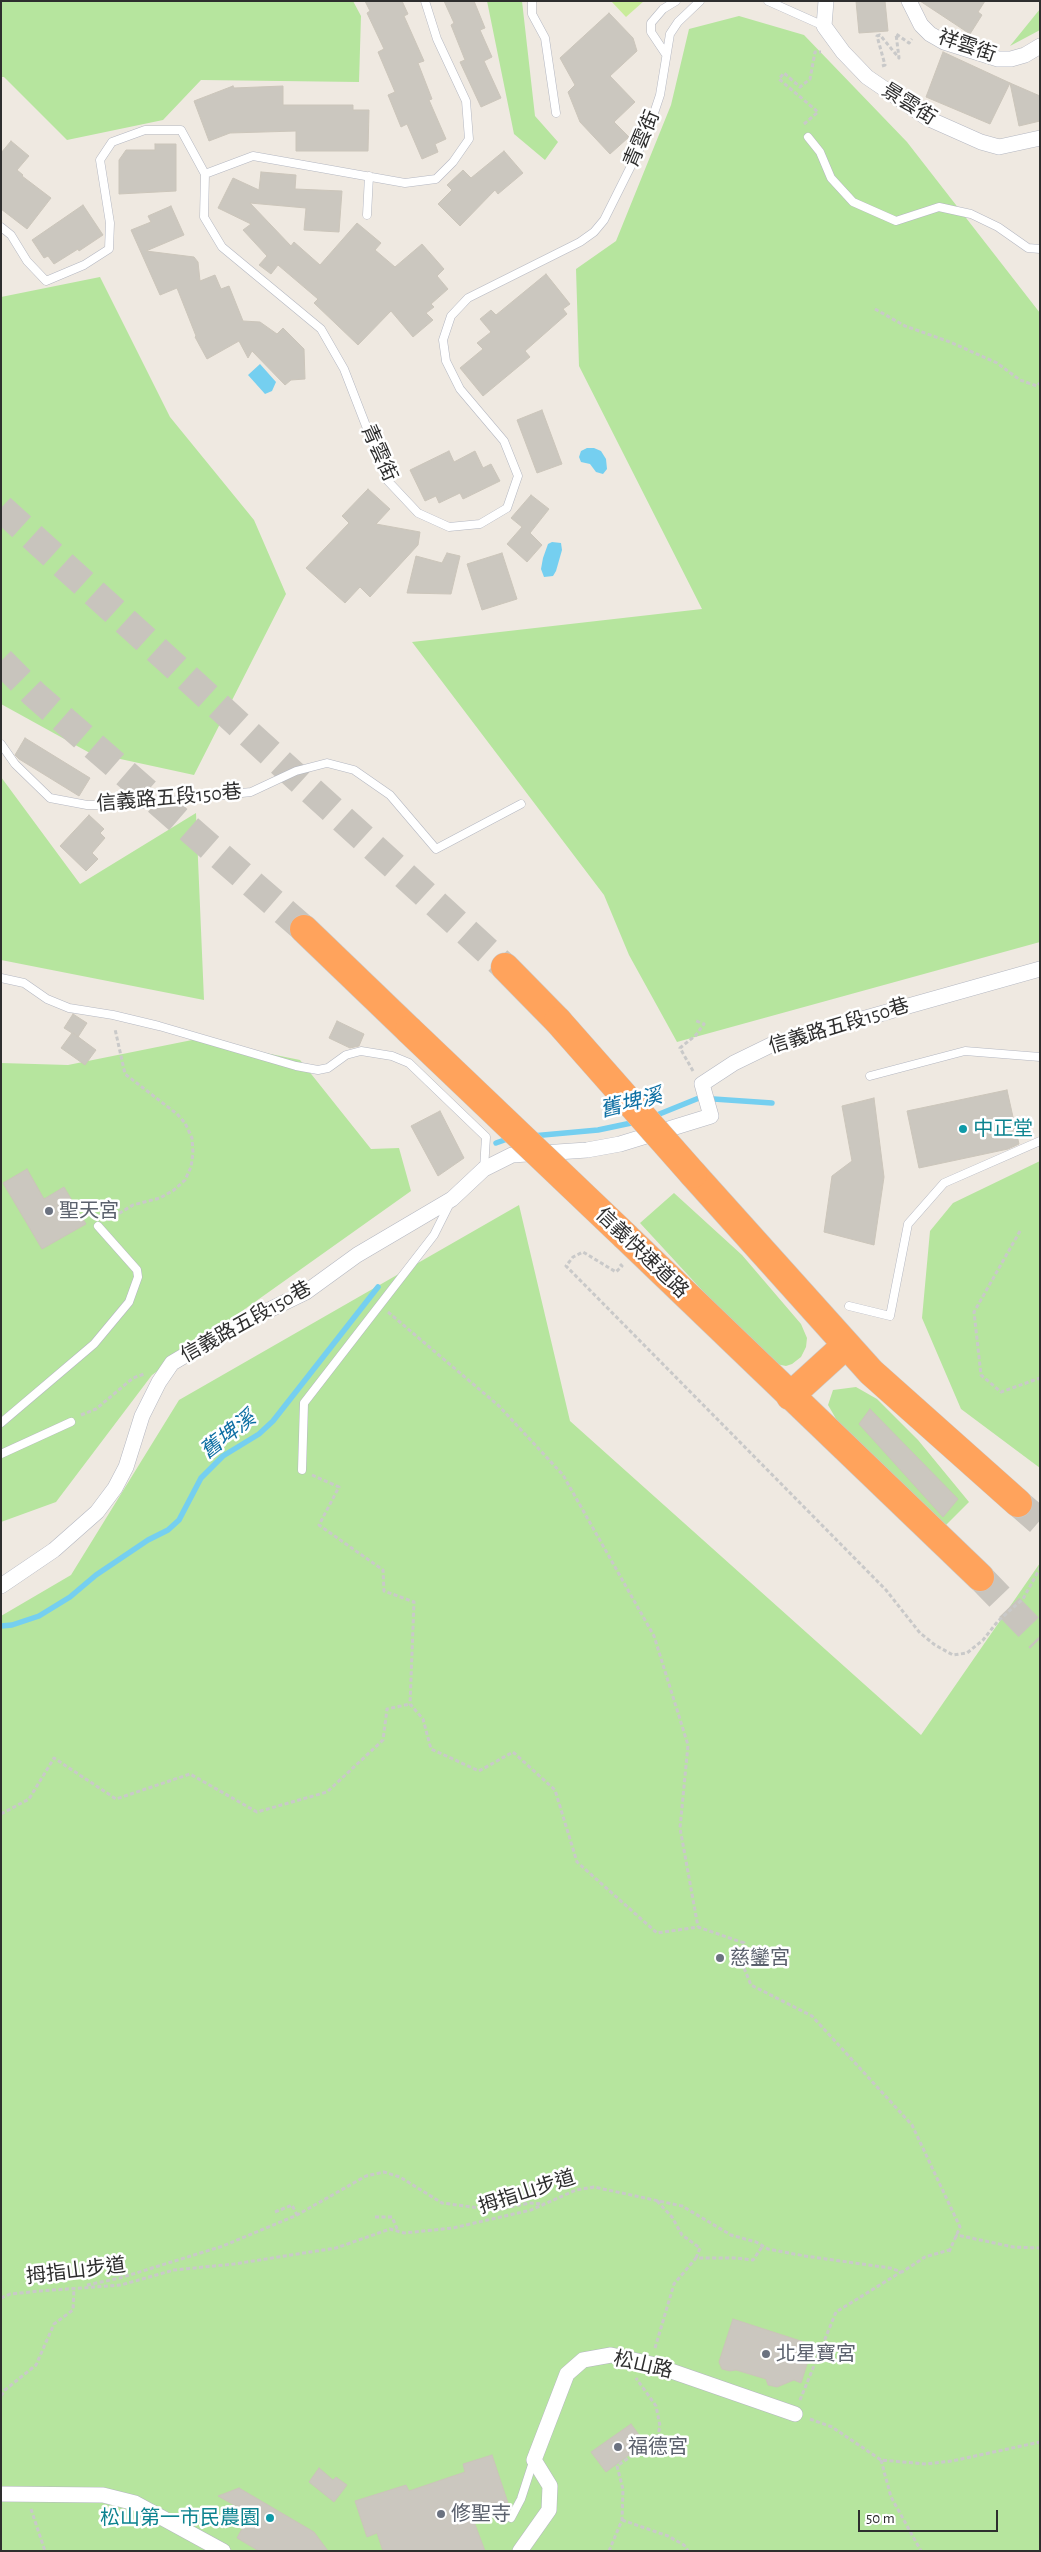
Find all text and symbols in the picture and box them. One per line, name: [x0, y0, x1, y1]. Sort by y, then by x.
street label: 祥雲街: [935, 25, 999, 67]
street label: 景雲街: [877, 78, 941, 130]
street label: 青雲街: [619, 107, 665, 171]
street label: 青雲街: [356, 421, 402, 485]
street label: 信義路五段150巷: [95, 780, 243, 816]
street label: 信義路五段150巷: [766, 993, 912, 1059]
water label: 舊埤溪: [597, 1083, 665, 1123]
place label: 中正堂: [973, 1117, 1033, 1141]
marker: 中正堂: [957, 1123, 969, 1135]
place label: 聖天宮: [59, 1199, 119, 1223]
street label: 信義快速道路: [591, 1203, 693, 1303]
marker: 聖天宮: [43, 1205, 55, 1217]
street label: 信義路五段150巷: [176, 1276, 316, 1368]
water label: 舊埤溪: [195, 1406, 261, 1464]
place label: 慈鑾宮: [730, 1946, 790, 1970]
marker: 慈鑾宮: [714, 1952, 726, 1964]
street label: 拇指山步道: [476, 2165, 578, 2219]
street label: 拇指山步道: [25, 2253, 127, 2289]
place label: 北星寶宮: [776, 2342, 856, 2366]
street label: 松山路: [611, 2347, 675, 2383]
marker: 北星寶宮: [760, 2348, 772, 2360]
place label: 福德宮: [628, 2435, 688, 2459]
marker: 福德宮: [612, 2441, 624, 2453]
scale bar: [861, 2500, 1001, 2532]
place label: 修聖寺: [451, 2502, 511, 2526]
place label: 松山第一市民農園: [100, 2506, 260, 2530]
marker: 修聖寺: [435, 2508, 447, 2520]
text: 50 m: [866, 2511, 895, 2526]
marker: 松山第一市民農園: [264, 2512, 276, 2524]

